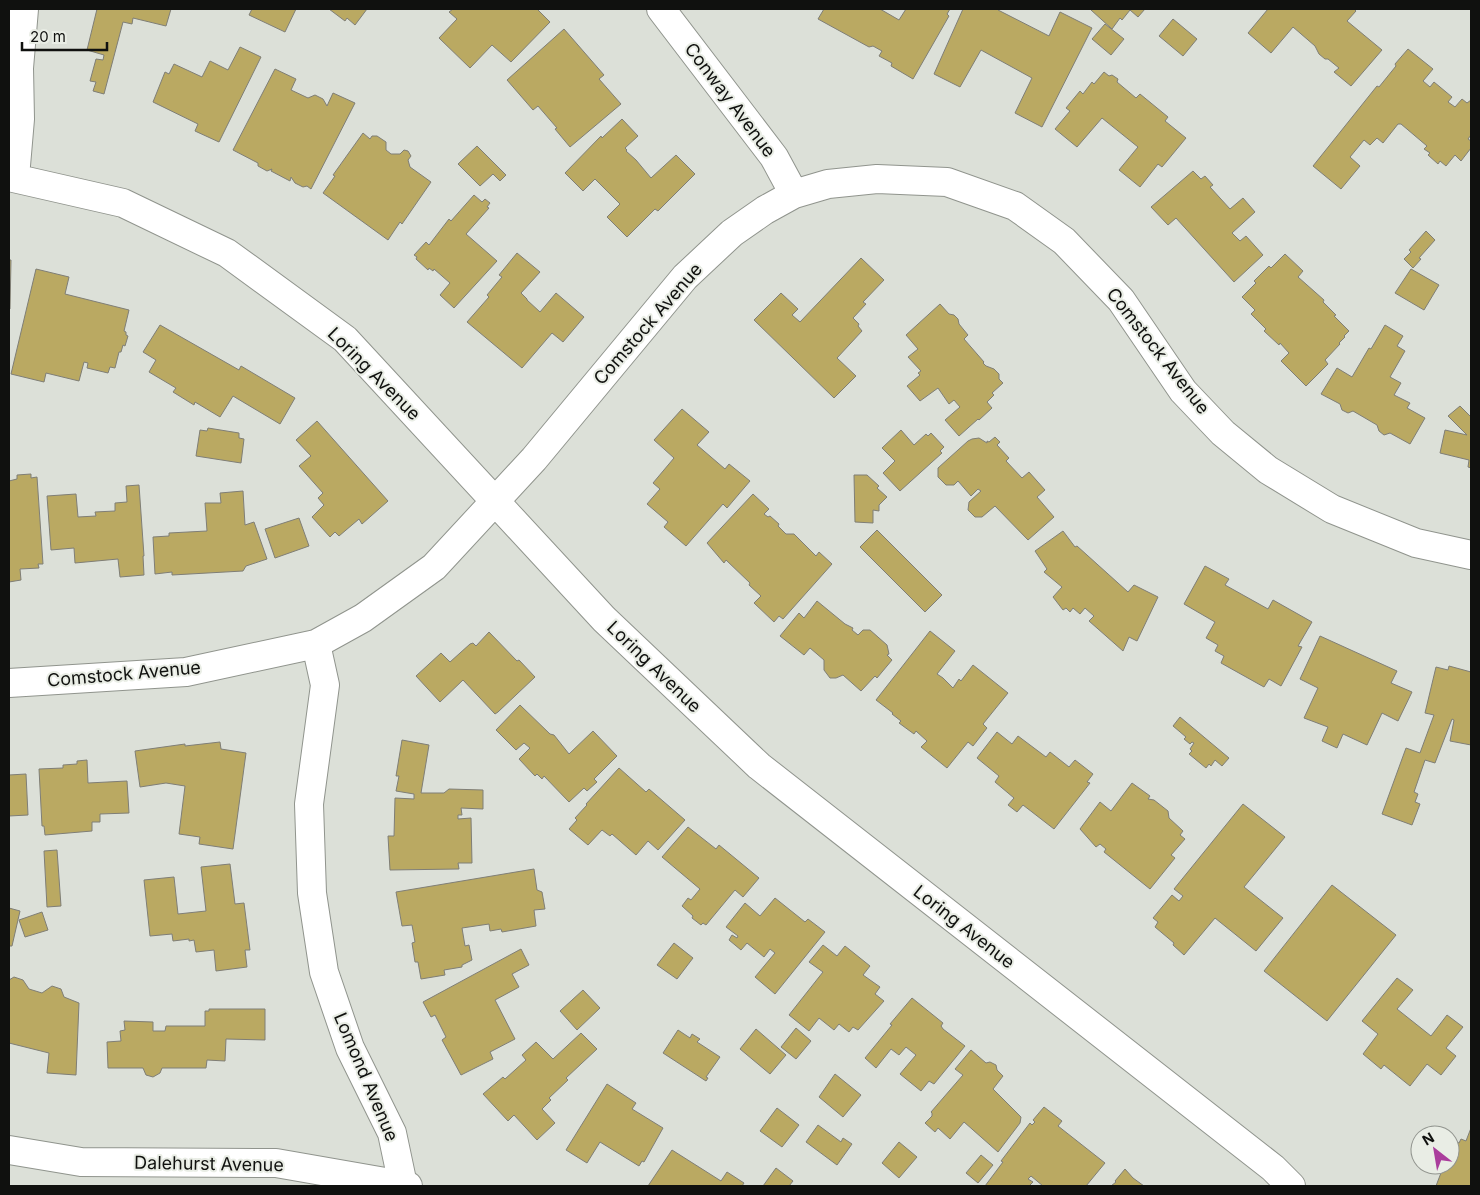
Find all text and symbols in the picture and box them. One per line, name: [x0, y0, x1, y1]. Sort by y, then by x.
scale bar: [22, 20, 108, 52]
text: 20 m: [30, 27, 66, 46]
street label: Conway Avenue: [681, 38, 780, 161]
street label: Comstock Avenue: [589, 259, 706, 389]
street label: Comstock Avenue: [1103, 283, 1214, 418]
street label: Loring Avenue: [324, 323, 425, 424]
street label: Loring Avenue: [603, 617, 706, 717]
street label: Comstock Avenue: [46, 656, 202, 691]
street label: Loring Avenue: [910, 881, 1019, 973]
street label: Lomond Avenue: [330, 1009, 403, 1144]
north arrow: [1410, 1125, 1460, 1175]
text: N: [1419, 1128, 1437, 1148]
street label: Dalehurst Avenue: [134, 1152, 284, 1175]

